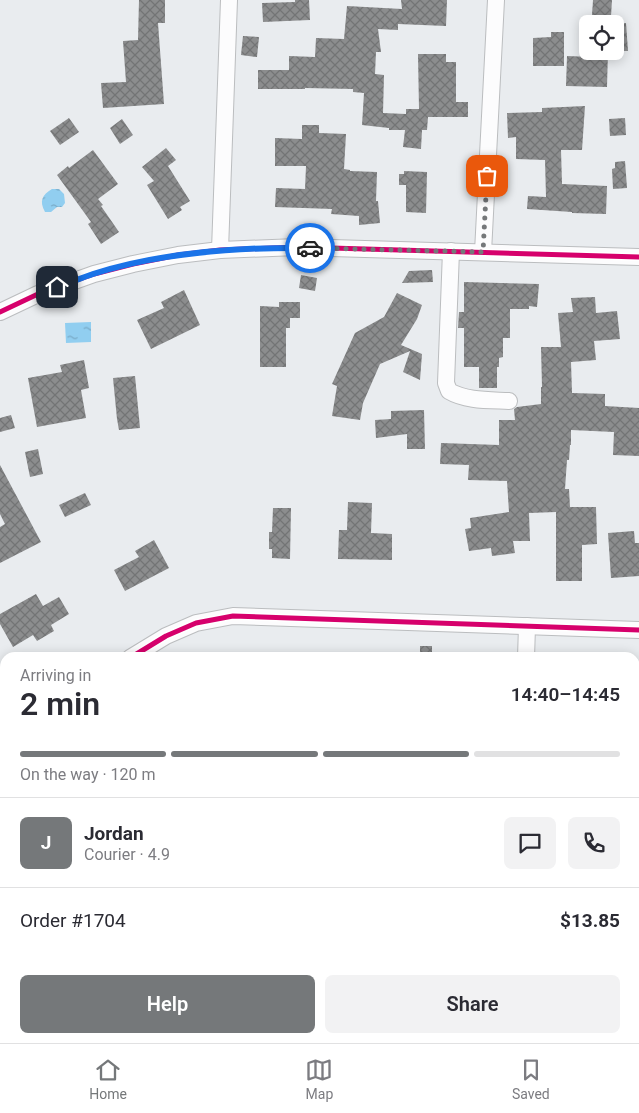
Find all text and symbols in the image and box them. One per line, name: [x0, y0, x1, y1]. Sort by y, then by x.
map controls: [579, 15, 624, 60]
button: locate: [579, 15, 624, 60]
pin: [466, 155, 508, 197]
icon: bag: [473, 162, 501, 190]
courier: [285, 223, 335, 273]
icon: car: [296, 234, 324, 262]
pin: [36, 266, 78, 308]
icon: home: [43, 273, 71, 301]
text: Arriving in: [20, 666, 91, 685]
text: 14:40–14:45: [511, 683, 620, 706]
text: 2 min: [20, 685, 100, 723]
text: On the way · 120 m: [20, 765, 156, 784]
button: chat: [504, 817, 556, 869]
button: phone: [568, 817, 620, 869]
text: Jordan: [84, 822, 144, 845]
text: J: [41, 831, 51, 854]
text: Courier · 4.9: [84, 845, 170, 864]
text: Order #1704: [20, 909, 126, 932]
text: $13.85: [560, 909, 620, 932]
button: Help: [20, 975, 315, 1033]
button: Share: [325, 975, 620, 1033]
tab: Home: [89, 1056, 127, 1102]
tab: Map: [305, 1056, 333, 1102]
tab: Saved: [512, 1056, 550, 1102]

